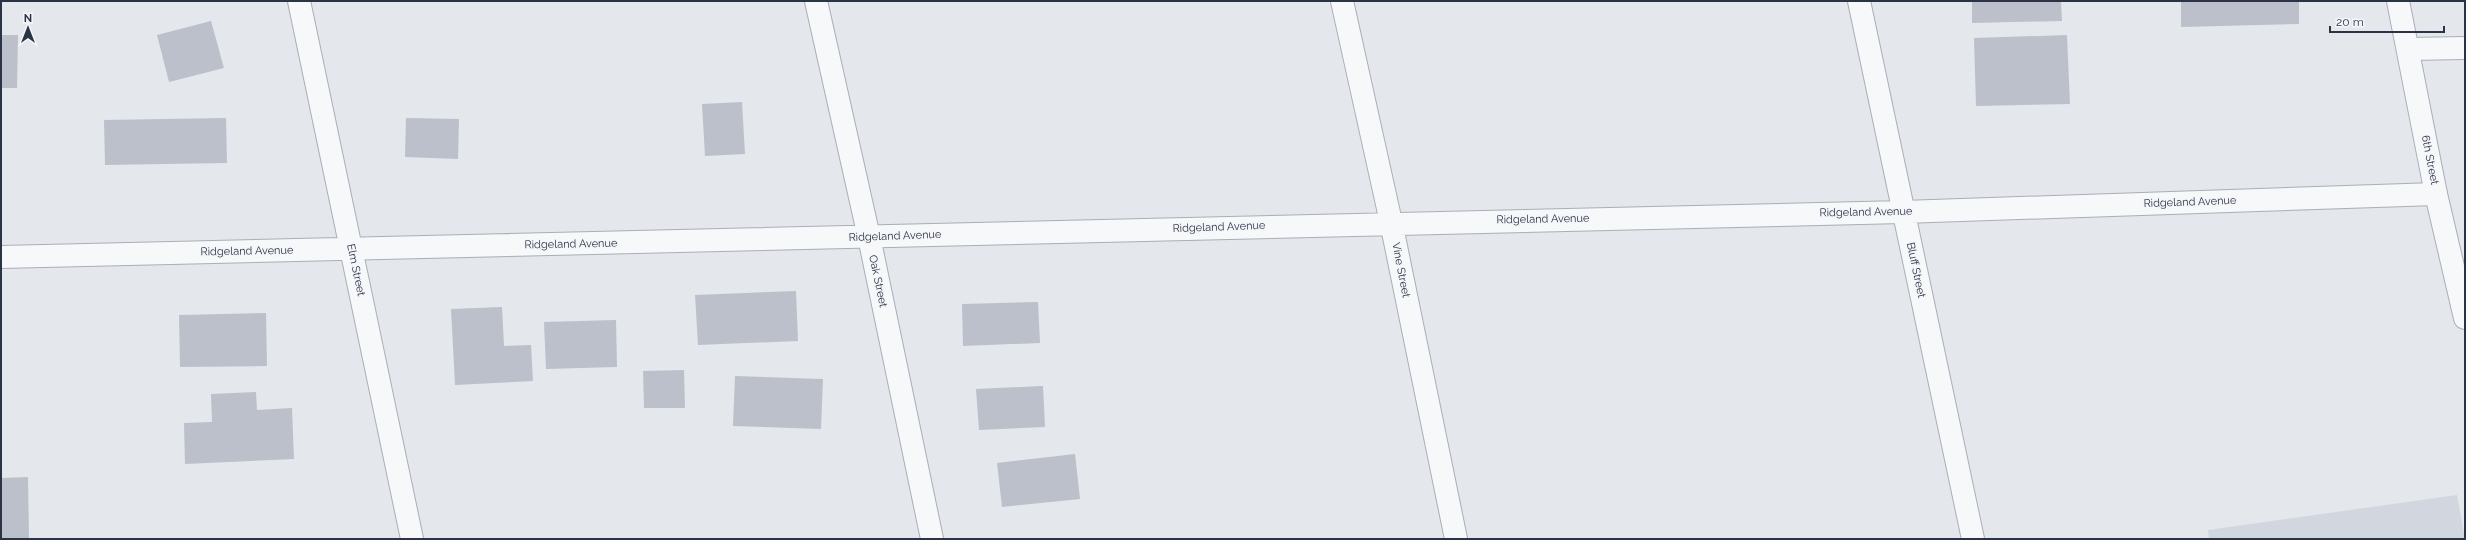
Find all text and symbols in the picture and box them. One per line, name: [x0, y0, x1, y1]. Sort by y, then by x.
north arrow: [8, 8, 48, 48]
scale bar: [2330, 8, 2444, 34]
text: N: [24, 12, 32, 25]
text: 20 m: [2336, 15, 2364, 29]
street label: 6th Street: [2419, 134, 2441, 186]
street label: Ridgeland Avenue: [2143, 194, 2237, 210]
street label: Ridgeland Avenue: [1819, 205, 1913, 219]
street label: Ridgeland Avenue: [1496, 212, 1590, 226]
street label: Ridgeland Avenue: [1172, 219, 1266, 235]
street label: Ridgeland Avenue: [848, 228, 942, 244]
street label: Ridgeland Avenue: [524, 237, 618, 251]
street label: Vine Street: [1389, 241, 1413, 299]
street label: Bluff Street: [1904, 241, 1928, 299]
street label: Elm Street: [344, 243, 368, 298]
street label: Ridgeland Avenue: [200, 244, 294, 258]
street label: Oak Street: [866, 254, 890, 309]

